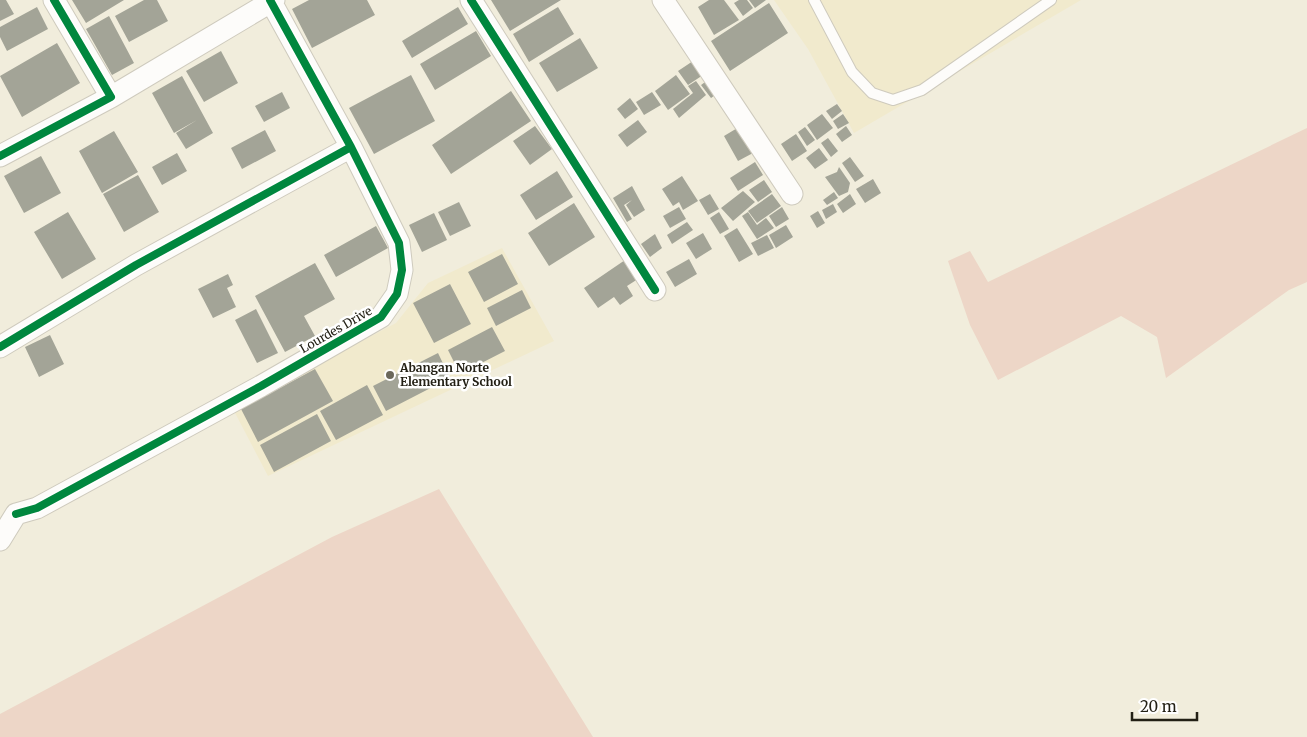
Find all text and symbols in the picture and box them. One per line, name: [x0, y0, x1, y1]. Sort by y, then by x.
street label: Lourdes Drive: [297, 303, 374, 356]
place label: Abangan Norte Elementary School: [399, 360, 512, 389]
marker: Abangan Norte Elementary School: [384, 369, 396, 381]
scale bar: [1132, 690, 1197, 722]
text: 20 m: [1140, 697, 1177, 716]

